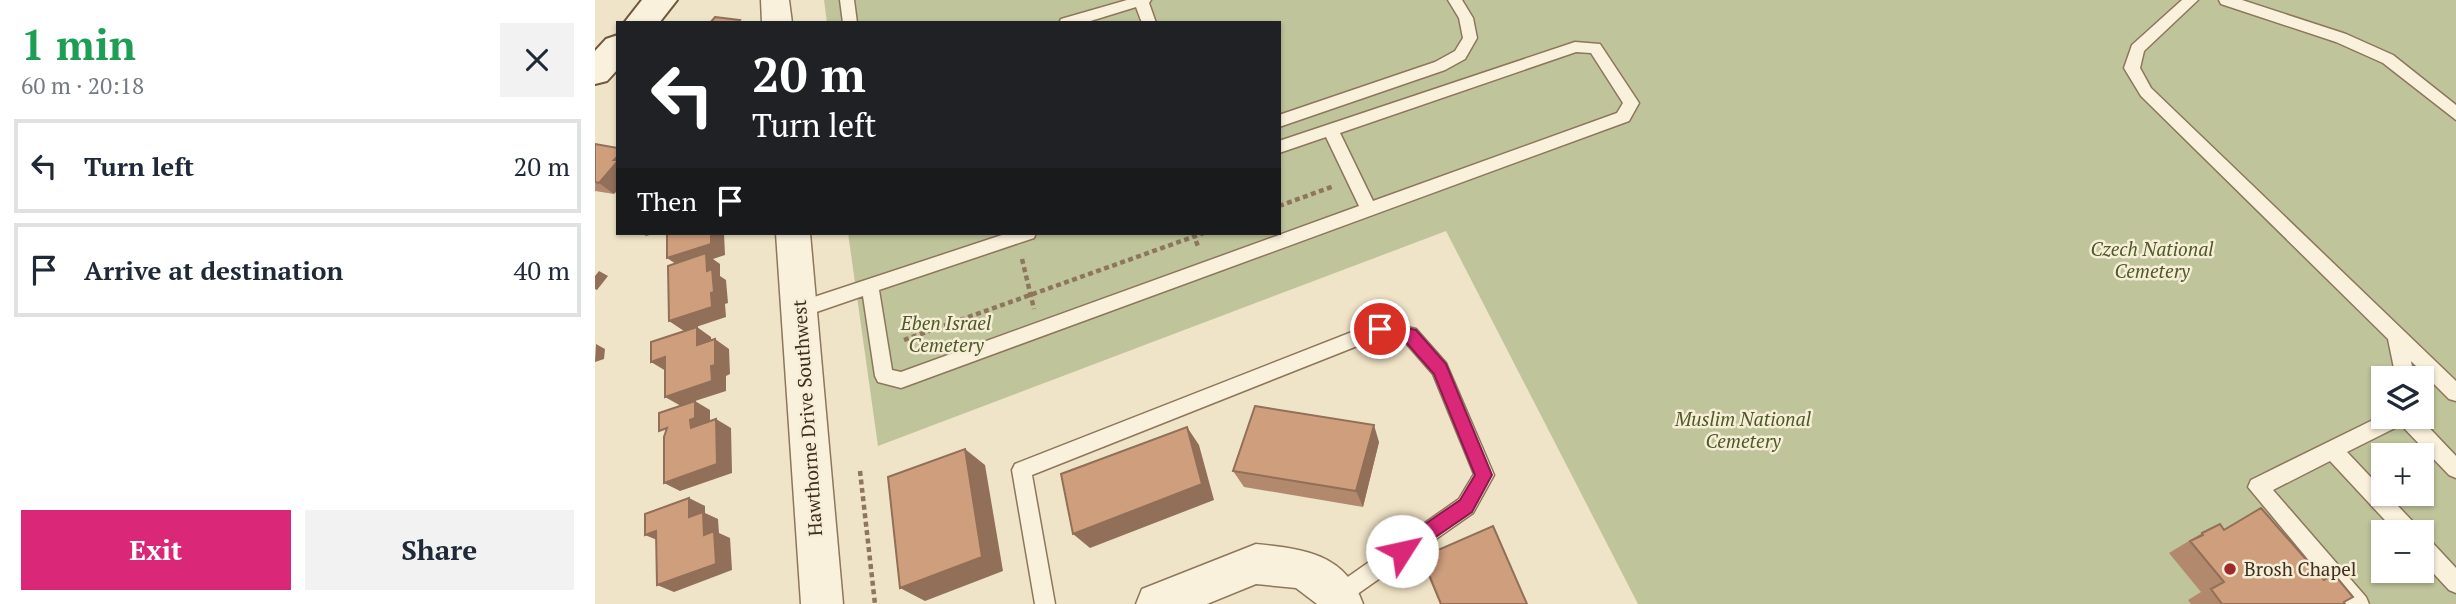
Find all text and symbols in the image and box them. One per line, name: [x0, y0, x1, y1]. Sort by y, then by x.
text: 1 min: [21, 16, 136, 72]
button: close: [500, 23, 574, 97]
text: 20 m: [752, 41, 866, 106]
icon: left: [637, 49, 728, 140]
text: 60 m · 20:18: [21, 70, 144, 101]
text: Turn left: [752, 104, 876, 146]
icon: left: [25, 147, 63, 185]
text: Turn left: [84, 149, 194, 183]
text: 20 m: [514, 149, 570, 183]
icon: arrive: [711, 182, 749, 220]
text: Then: [637, 184, 697, 218]
park label: Czech National Cemetery: [2090, 236, 2214, 283]
icon: arrive: [25, 251, 63, 289]
text: Arrive at destination: [84, 253, 343, 287]
text: 40 m: [514, 253, 570, 287]
street label: Hawthorne Drive Southwest: [786, 299, 827, 537]
pin: [1350, 299, 1410, 359]
park label: Eben Israel Cemetery: [900, 310, 992, 357]
icon: arrive: [1361, 310, 1399, 348]
map controls: [2371, 366, 2434, 583]
button: layers: [2371, 366, 2434, 429]
park label: Muslim National Cemetery: [1674, 406, 1812, 453]
button: +: [2371, 443, 2434, 506]
button: Exit: [21, 510, 291, 590]
button: Share: [305, 510, 574, 590]
position arrow: [1365, 514, 1439, 588]
button: −: [2371, 520, 2434, 583]
place label: Brosh Chapel: [2244, 556, 2357, 581]
marker: Brosh Chapel: [2222, 561, 2238, 577]

